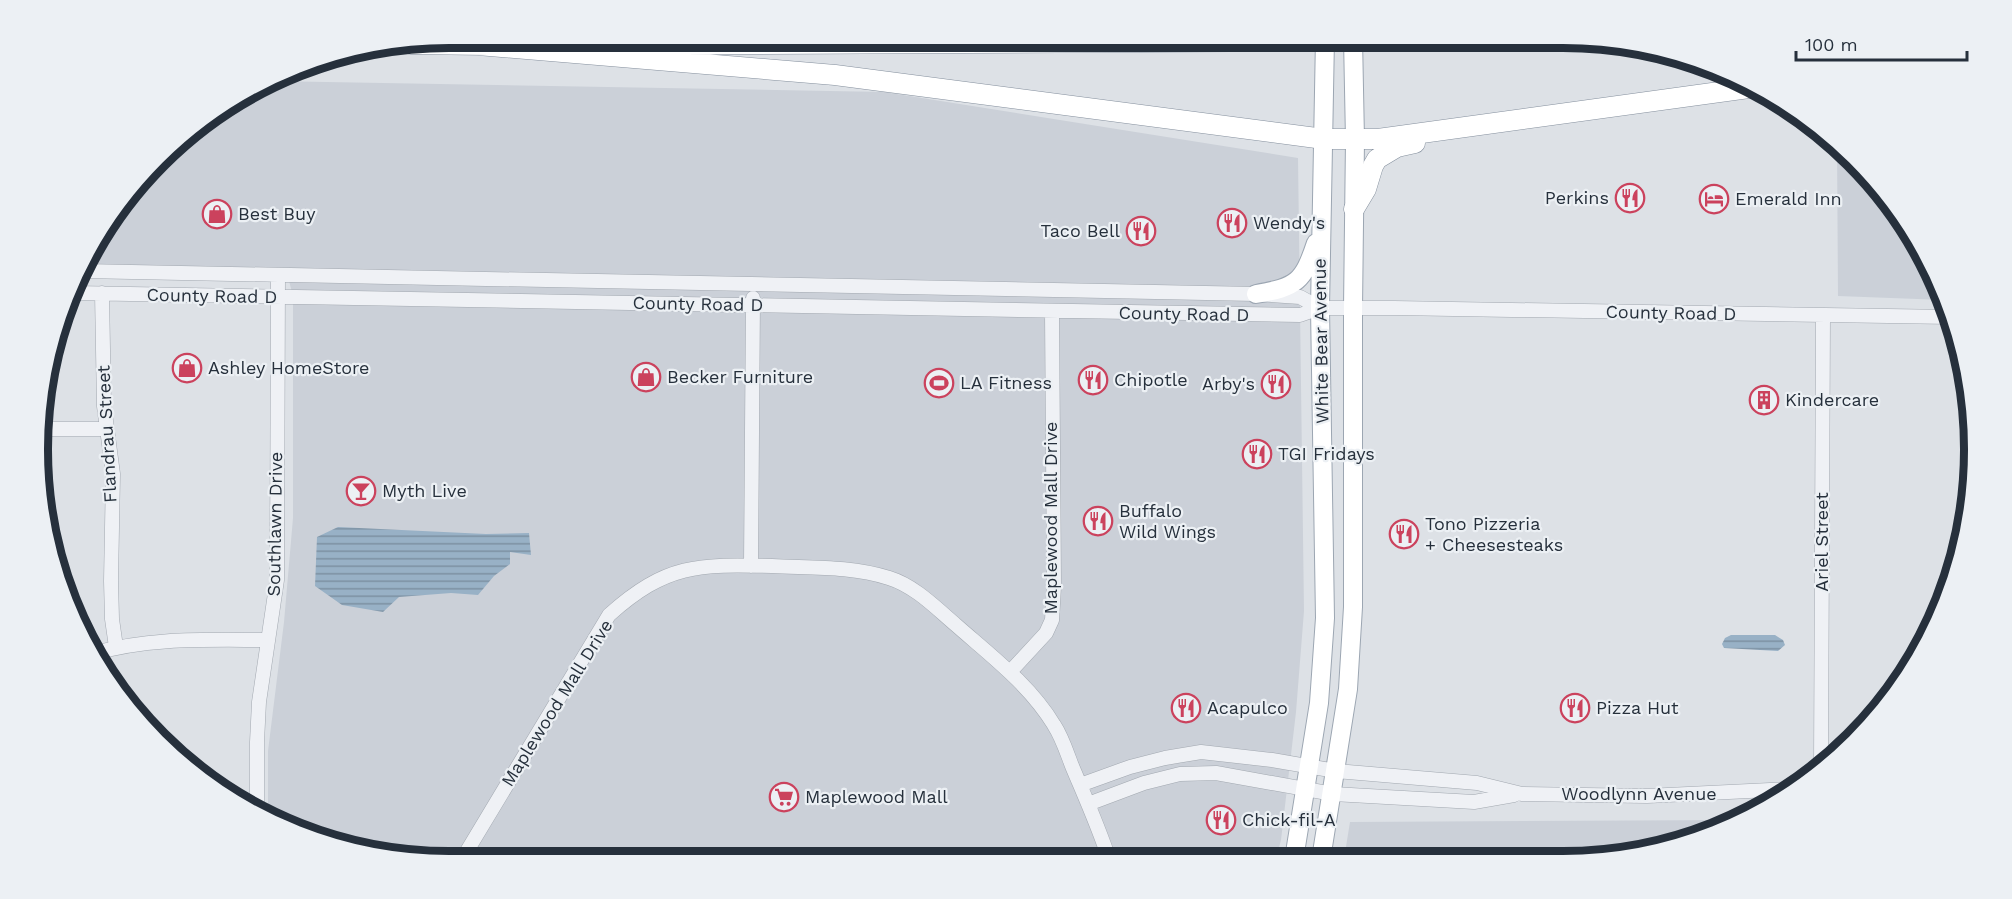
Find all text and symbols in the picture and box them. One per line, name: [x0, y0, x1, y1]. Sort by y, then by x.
scale bar: [1796, 24, 1967, 62]
text: 100 m: [1805, 34, 1858, 55]
restaurant icon: Perkins: [1614, 182, 1646, 214]
hotel icon: Emerald Inn: [1698, 183, 1730, 215]
place label: Perkins: [1545, 187, 1609, 208]
place label: Emerald Inn: [1735, 188, 1842, 209]
shop icon: Best Buy: [201, 198, 233, 230]
place label: Best Buy: [238, 203, 316, 224]
restaurant icon: Wendy's: [1216, 207, 1248, 239]
place label: Wendy's: [1253, 212, 1325, 233]
restaurant icon: Taco Bell: [1125, 215, 1157, 247]
place label: Taco Bell: [1041, 220, 1120, 241]
street label: White Bear Avenue: [1309, 258, 1332, 424]
street label: County Road D: [146, 284, 278, 307]
street label: County Road D: [632, 292, 764, 315]
street label: County Road D: [1605, 301, 1737, 324]
street label: County Road D: [1118, 302, 1250, 325]
shop icon: Ashley HomeStore: [171, 352, 203, 384]
place label: Ashley HomeStore: [208, 357, 370, 378]
shop icon: Becker Furniture: [630, 361, 662, 393]
street label: Flandrau Street: [92, 364, 121, 503]
restaurant icon: Chipotle: [1077, 364, 1109, 396]
place label: Becker Furniture: [667, 366, 813, 387]
sports icon: LA Fitness: [923, 367, 955, 399]
restaurant icon: Arby's: [1260, 368, 1292, 400]
place label: Chipotle: [1114, 369, 1188, 390]
place label: LA Fitness: [960, 372, 1052, 393]
place label: Arby's: [1202, 373, 1255, 394]
building icon: Kindercare: [1748, 384, 1780, 416]
place label: Kindercare: [1785, 389, 1879, 410]
street label: Maplewood Mall Drive: [1040, 422, 1061, 614]
restaurant icon: TGI Fridays: [1241, 438, 1273, 470]
place label: TGI Fridays: [1278, 443, 1375, 464]
street label: Southlawn Drive: [263, 451, 286, 597]
bar icon: Myth Live: [345, 475, 377, 507]
place label: Myth Live: [382, 480, 467, 501]
street label: Ariel Street: [1811, 492, 1832, 592]
place label: Buffalo Wild Wings: [1119, 500, 1216, 542]
restaurant icon: Buffalo Wild Wings: [1082, 505, 1114, 537]
place label: Tono Pizzeria + Cheesesteaks: [1425, 513, 1563, 555]
restaurant icon: Tono Pizzeria + Cheesesteaks: [1388, 518, 1420, 550]
street label: Maplewood Mall Drive: [497, 615, 617, 790]
restaurant icon: Acapulco: [1170, 692, 1202, 724]
restaurant icon: Pizza Hut: [1559, 692, 1591, 724]
place label: Acapulco: [1207, 697, 1288, 718]
place label: Pizza Hut: [1596, 697, 1679, 718]
supermarket icon: Maplewood Mall: [768, 781, 800, 813]
street label: Woodlynn Avenue: [1561, 783, 1717, 804]
place label: Maplewood Mall: [805, 786, 948, 807]
restaurant icon: Chick-fil-A: [1205, 804, 1237, 836]
place label: Chick-fil-A: [1242, 809, 1336, 830]

